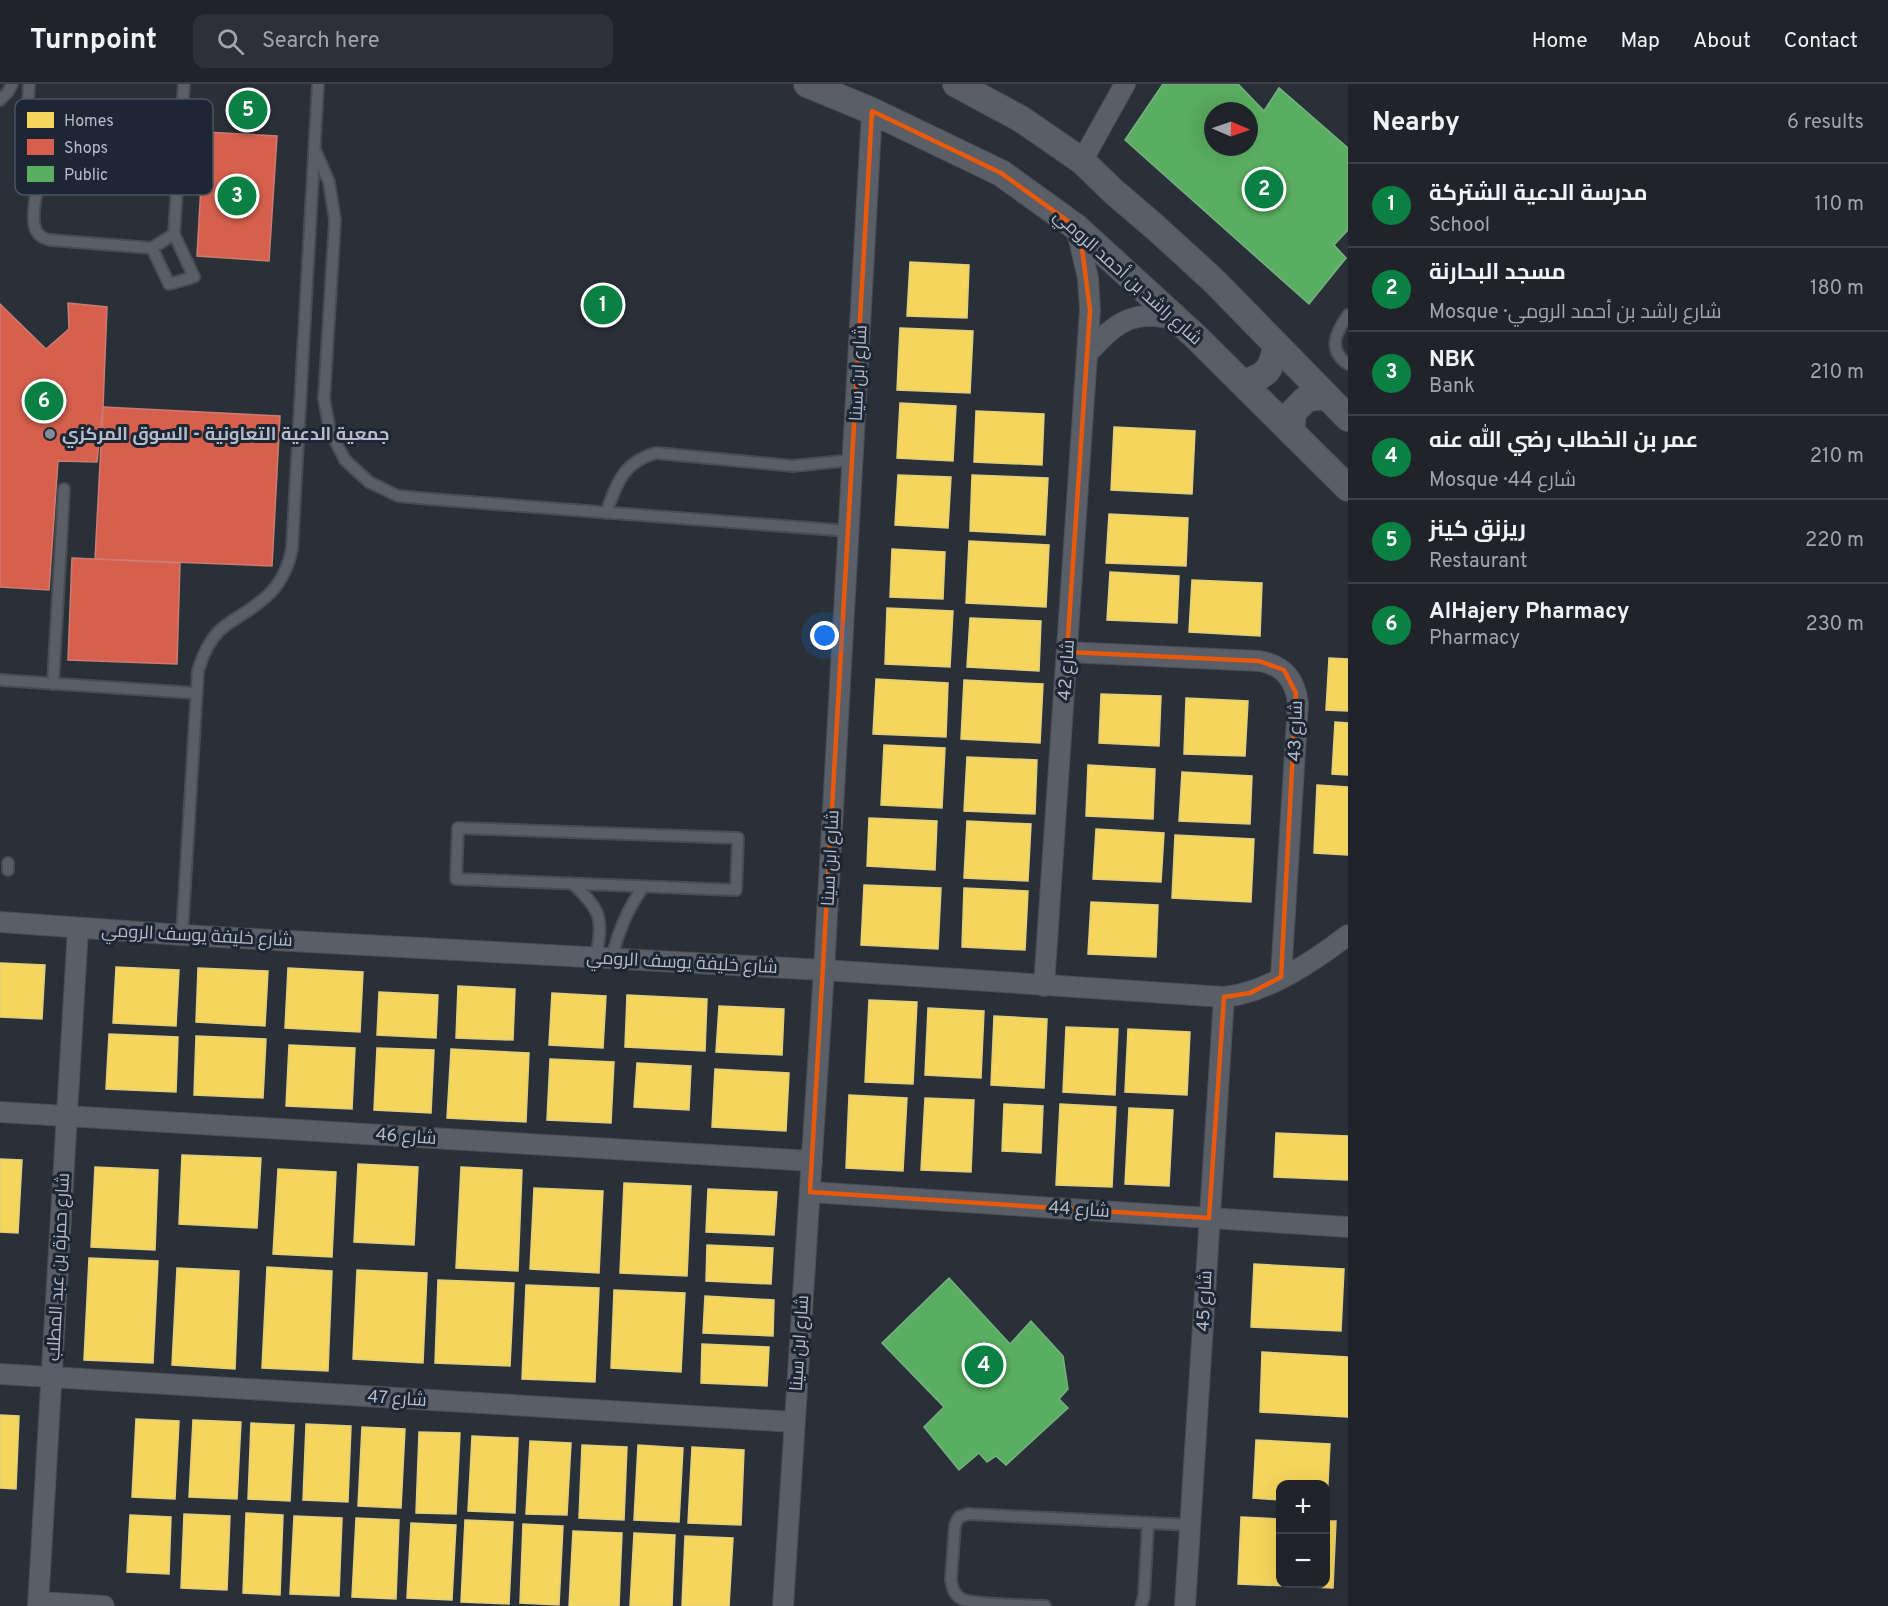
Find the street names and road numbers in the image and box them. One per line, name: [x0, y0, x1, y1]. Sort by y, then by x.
street label: شارع راشد بن أحمد الرومي: [1047, 204, 1207, 352]
street label: شارع ابن سينا: [845, 324, 874, 422]
street label: شارع 42: [1054, 639, 1081, 701]
street label: شارع 43: [1284, 700, 1309, 762]
street label: شارع ابن سينا: [817, 809, 846, 907]
street label: شارع خليفة يوسف الرومي: [100, 920, 293, 954]
street label: شارع خليفة يوسف الرومي: [585, 947, 778, 981]
street label: شارع 46: [375, 1124, 437, 1151]
street label: شارع حمزة بن عبد المطلب: [43, 1172, 76, 1362]
street label: شارع 44: [1047, 1197, 1110, 1224]
street label: شارع 45: [1192, 1270, 1219, 1332]
street label: شارع ابن سينا: [786, 1294, 815, 1392]
street label: شارع 47: [366, 1386, 427, 1413]

